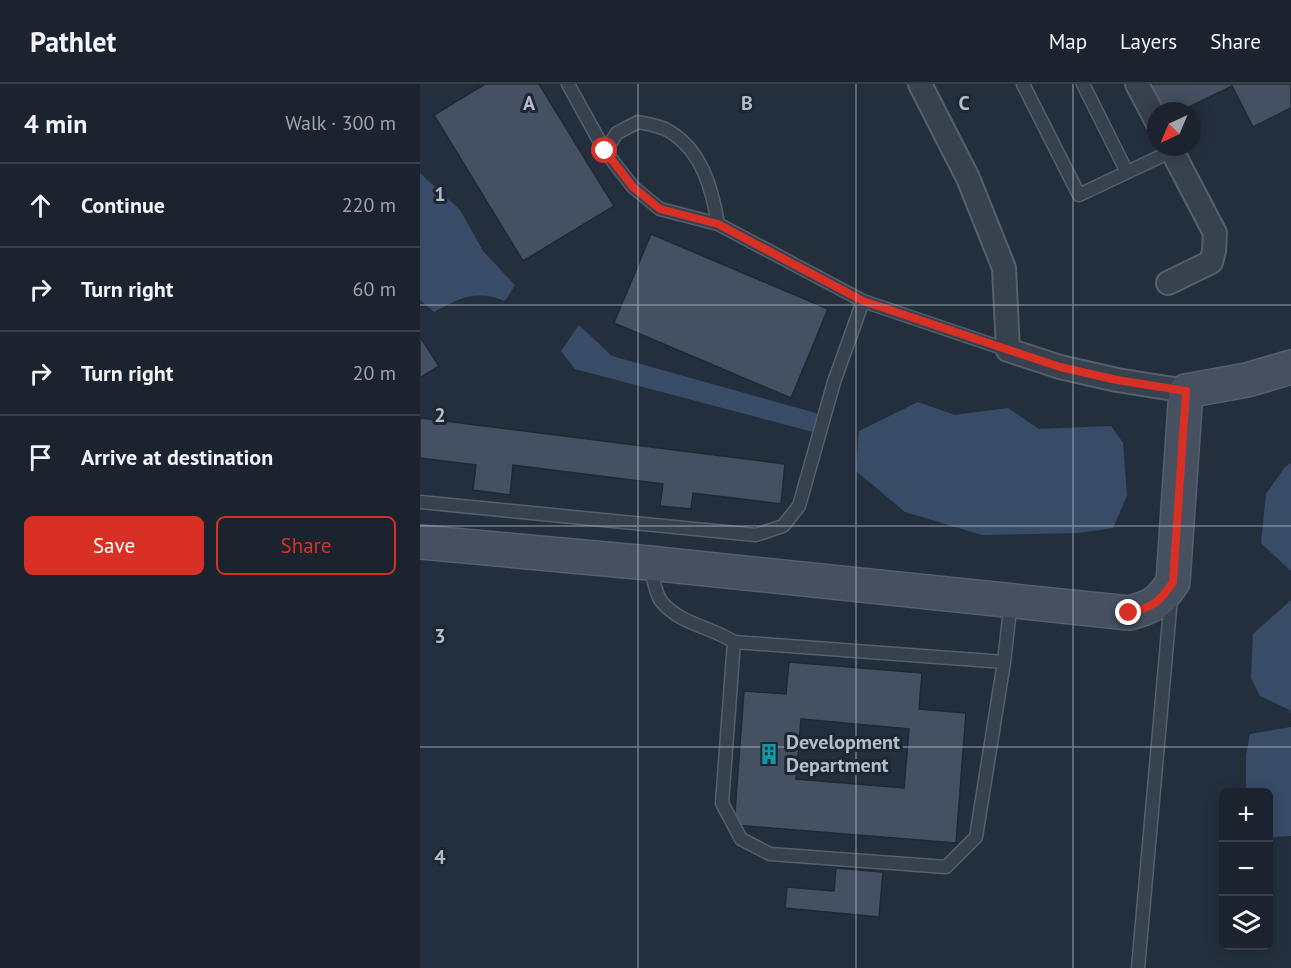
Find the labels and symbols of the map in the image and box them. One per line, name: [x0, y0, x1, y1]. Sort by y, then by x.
text: A: [523, 90, 536, 116]
text: B: [741, 90, 753, 116]
text: C: [958, 90, 970, 116]
north arrow: [1147, 102, 1201, 156]
route start: [591, 137, 617, 163]
text: 1: [434, 181, 446, 207]
text: 2: [434, 402, 446, 428]
route end: [1115, 599, 1141, 625]
text: 3: [434, 623, 446, 649]
place label: Development Department: [786, 729, 900, 778]
building icon: Development Department: [757, 742, 781, 766]
text: 4: [434, 844, 446, 870]

